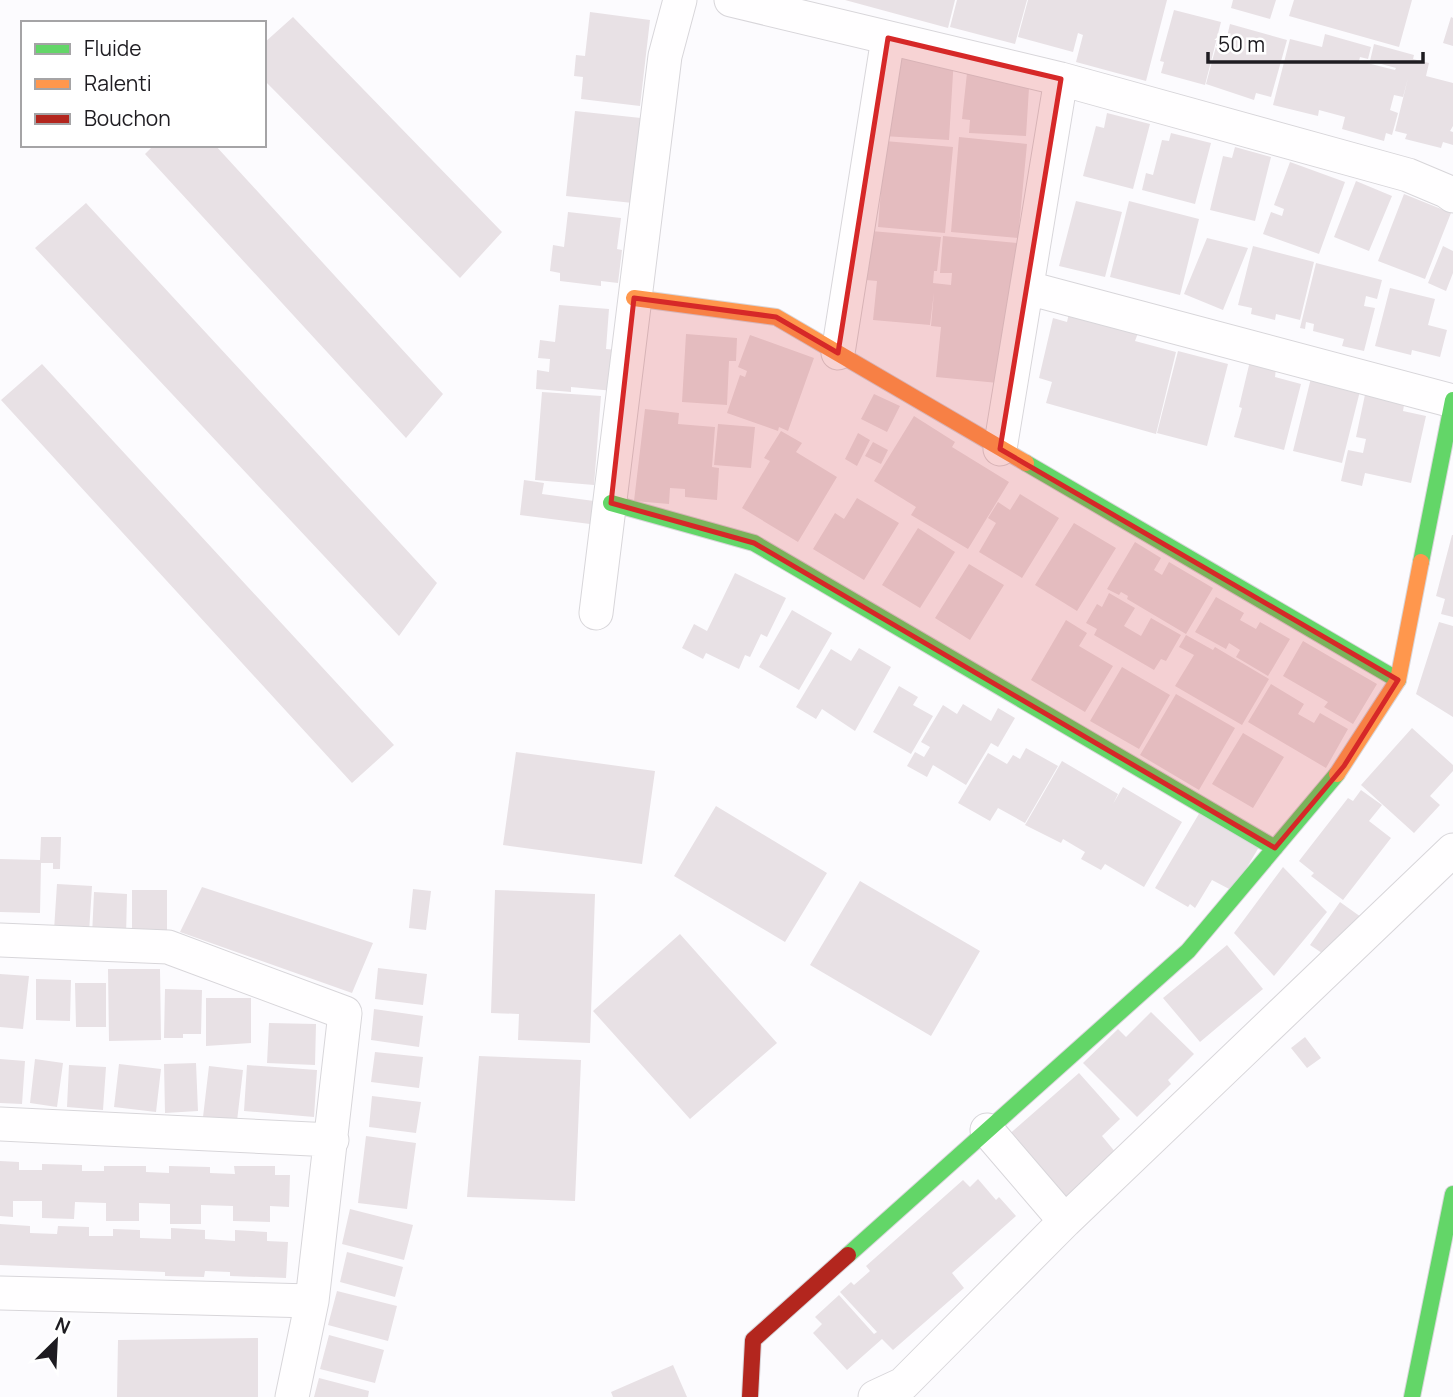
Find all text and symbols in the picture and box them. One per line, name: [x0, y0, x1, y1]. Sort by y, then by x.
legend: [21, 21, 266, 147]
scale bar: [1208, 21, 1423, 65]
text: 50 m: [1218, 30, 1265, 58]
text: Fluide: [84, 34, 142, 62]
text: Ralenti: [84, 69, 152, 97]
text: Bouchon: [84, 104, 171, 132]
north arrow: [21, 1306, 91, 1376]
text: N: [51, 1311, 74, 1340]

